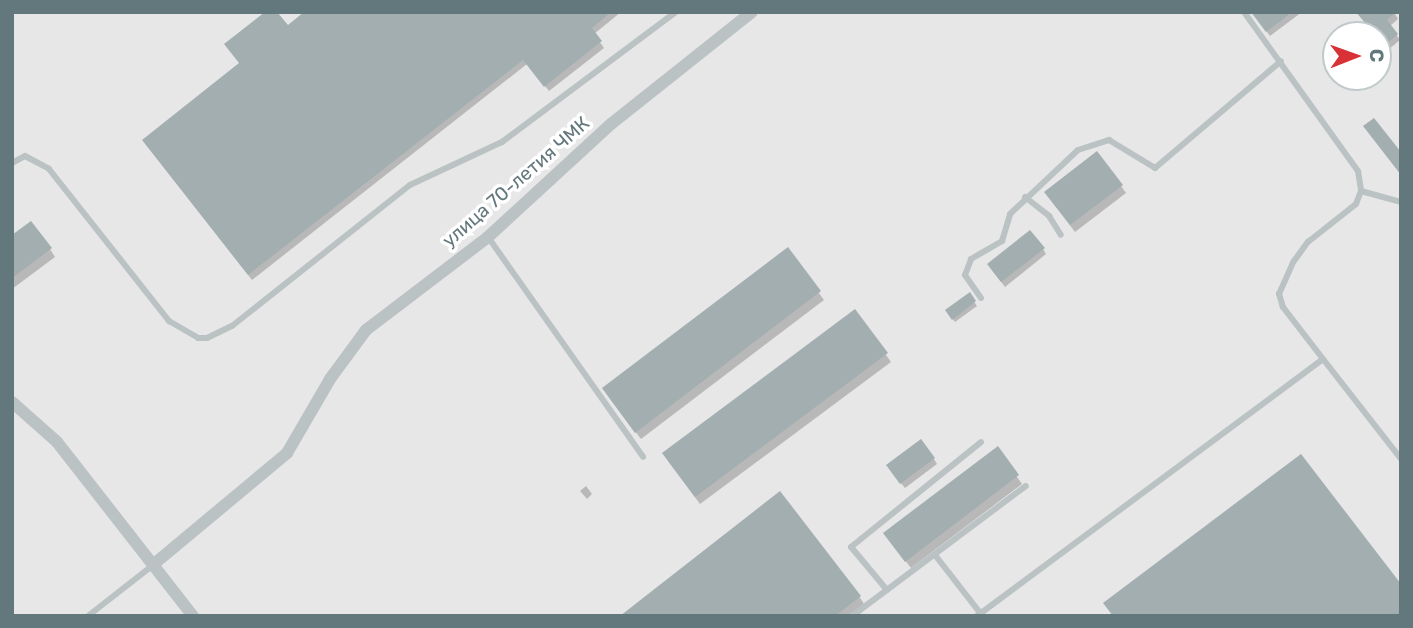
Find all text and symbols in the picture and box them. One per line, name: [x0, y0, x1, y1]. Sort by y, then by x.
north arrow: [1322, 21, 1392, 91]
text: С: [1365, 49, 1388, 63]
street label: улица 70-летия ЧМК: [438, 112, 594, 252]

